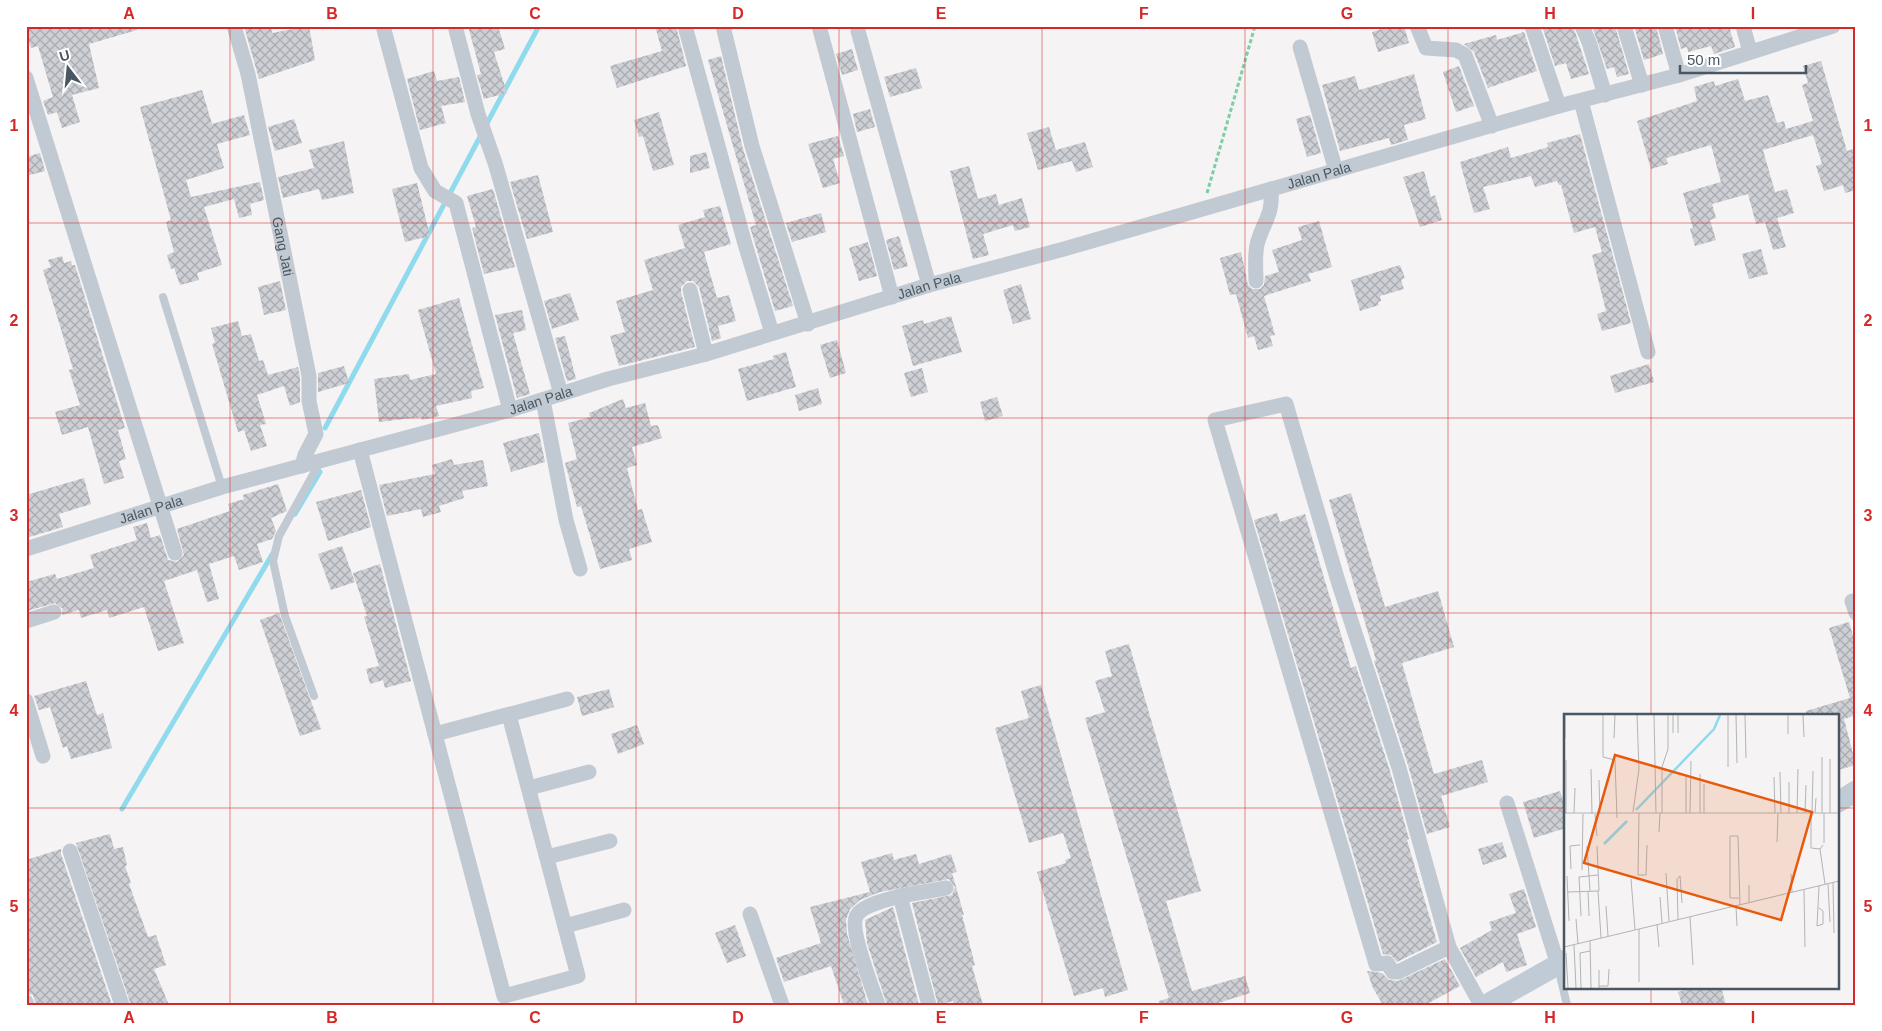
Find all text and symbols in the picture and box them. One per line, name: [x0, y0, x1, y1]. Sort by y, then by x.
text: A: [123, 5, 135, 22]
text: B: [326, 5, 338, 22]
text: C: [529, 5, 541, 22]
text: D: [732, 5, 744, 22]
text: E: [936, 5, 947, 22]
text: F: [1139, 5, 1149, 22]
text: G: [1341, 5, 1353, 22]
text: H: [1544, 5, 1556, 22]
text: I: [1751, 5, 1755, 22]
north arrow: [42, 42, 92, 92]
scale bar: [1680, 42, 1806, 74]
text: U: [57, 46, 71, 65]
text: 50 m: [1687, 51, 1720, 68]
text: 1: [10, 117, 19, 134]
text: 1: [1864, 117, 1873, 134]
street label: Jalan Pala: [1285, 159, 1353, 192]
street label: Gang Jati: [269, 216, 297, 277]
street label: Jalan Pala: [895, 269, 963, 302]
text: 2: [10, 312, 19, 329]
text: 2: [1864, 312, 1873, 329]
street label: Jalan Pala: [507, 383, 575, 418]
street label: Jalan Pala: [117, 492, 185, 527]
text: 3: [10, 507, 19, 524]
text: 3: [1864, 507, 1873, 524]
text: 4: [10, 702, 19, 719]
text: 4: [1864, 702, 1873, 719]
inset map: [1564, 714, 1840, 988]
text: 5: [10, 898, 19, 915]
text: 5: [1864, 898, 1873, 915]
text: A: [123, 1009, 135, 1026]
text: B: [326, 1009, 338, 1026]
text: C: [529, 1009, 541, 1026]
text: D: [732, 1009, 744, 1026]
text: E: [936, 1009, 947, 1026]
text: F: [1139, 1009, 1149, 1026]
text: G: [1341, 1009, 1353, 1026]
text: H: [1544, 1009, 1556, 1026]
text: I: [1751, 1009, 1755, 1026]

